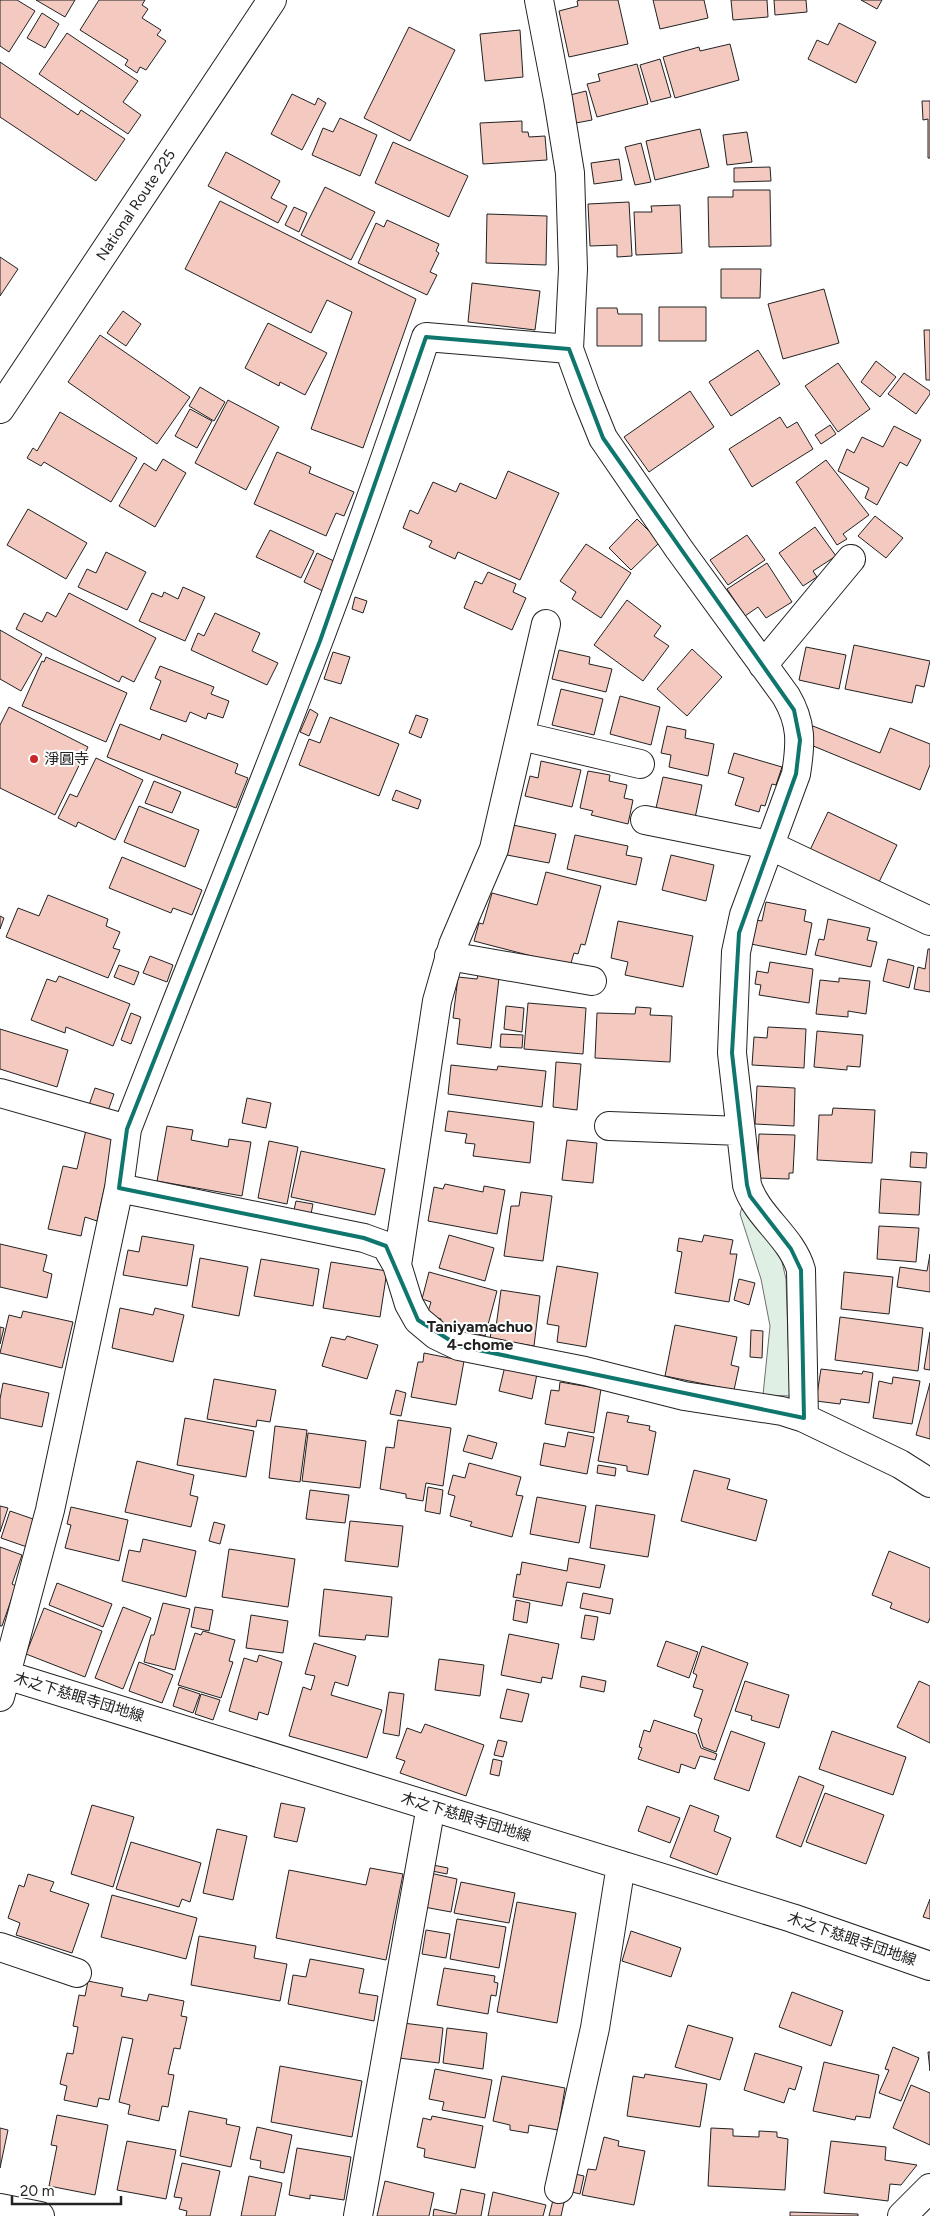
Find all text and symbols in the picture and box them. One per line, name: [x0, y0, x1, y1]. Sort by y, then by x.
street label: National Route 225: [92, 146, 179, 264]
place label: 淨圓寺: [44, 750, 89, 768]
marker: 淨圓寺: [28, 753, 40, 765]
district label: Taniyamachuo 4-chome: [427, 1317, 533, 1354]
street label: 木之下慈眼寺団地線: [12, 1669, 146, 1725]
street label: 木之下慈眼寺団地線: [399, 1789, 533, 1845]
street label: 木之下慈眼寺団地線: [785, 1909, 919, 1969]
scale bar: [12, 2174, 121, 2206]
text: 20 m: [20, 2182, 54, 2200]

